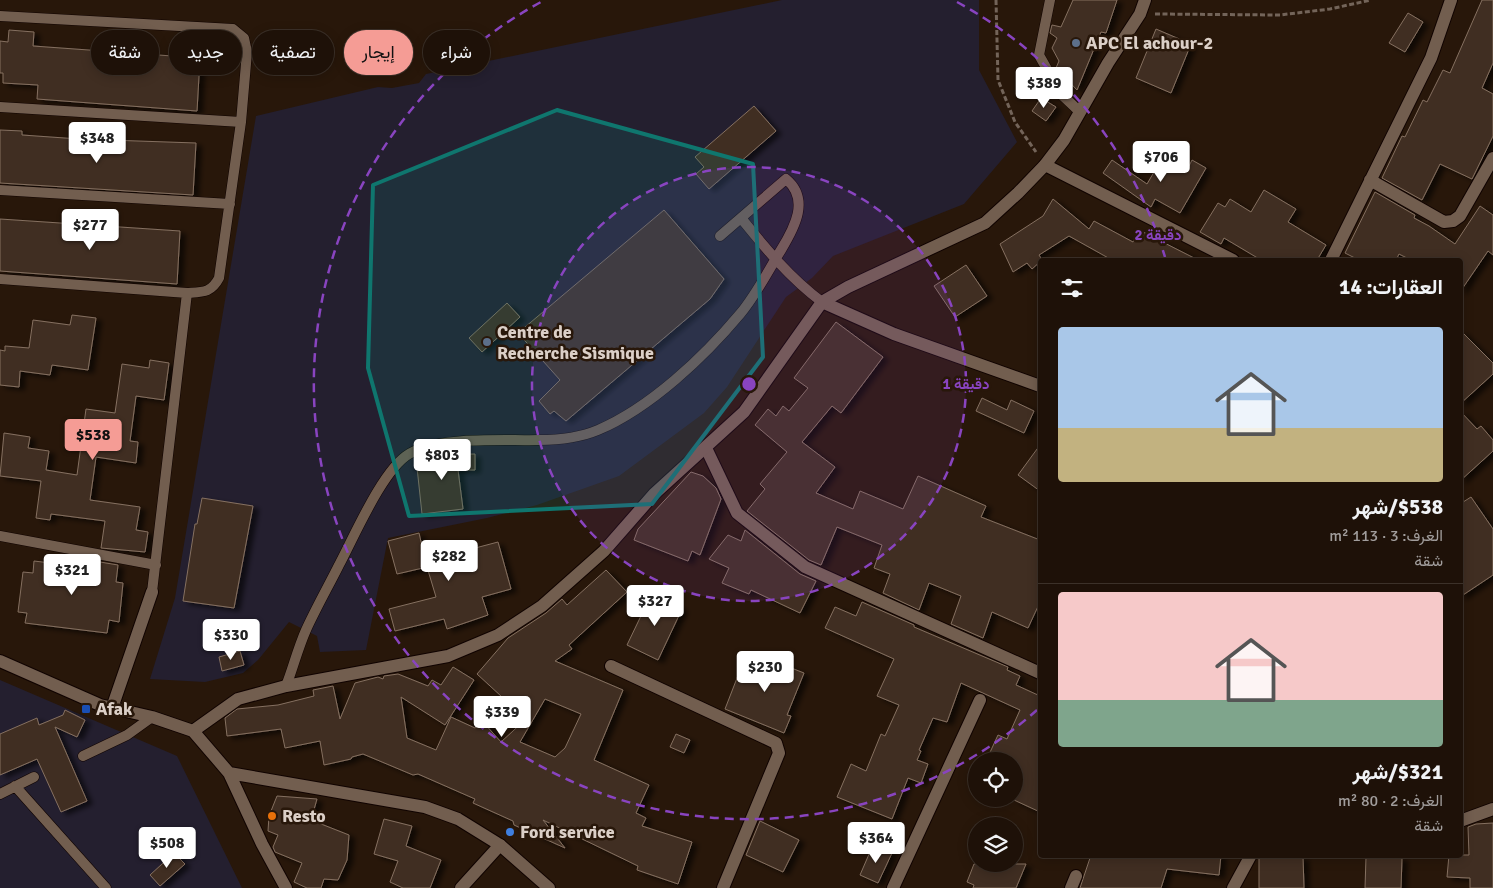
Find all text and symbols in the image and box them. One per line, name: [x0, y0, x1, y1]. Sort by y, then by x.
chip: شقة: [91, 30, 159, 75]
chip: جديد: [169, 30, 242, 75]
chip: تصفية: [252, 30, 334, 75]
chip: إيجار: [344, 30, 413, 75]
chip: شراء: [423, 30, 490, 75]
place label: APC El achour-2: [1086, 32, 1213, 54]
marker: APC El achour-2: [1070, 37, 1082, 49]
pin: $389: [1014, 66, 1074, 109]
text: $389: [1027, 73, 1061, 93]
pin: $348: [67, 121, 127, 164]
text: $348: [80, 128, 114, 148]
pin: $706: [1131, 140, 1191, 183]
text: $706: [1144, 147, 1178, 167]
pin: $277: [60, 208, 120, 251]
text: $277: [73, 215, 107, 235]
text: 2 دقيقة: [1135, 226, 1181, 244]
icon: filters: [1058, 274, 1086, 302]
text: العقارات: 14: [1339, 274, 1443, 300]
place label: Centre de Recherche Sismique: [497, 321, 654, 364]
marker: Centre de Recherche Sismique: [481, 336, 493, 348]
icon: home: [1206, 359, 1296, 449]
centre of rings: [740, 375, 758, 393]
text: 1 دقيقة: [943, 375, 989, 393]
pin: $538: [63, 418, 123, 461]
text: $538: [76, 425, 110, 445]
pin: $803: [412, 438, 472, 481]
text: $803: [425, 445, 459, 465]
text: $538/شهر: [1353, 494, 1443, 520]
text: الغرف: 3 · 113 m²: [1329, 526, 1443, 546]
pin: $282: [419, 540, 479, 582]
text: $282: [432, 546, 466, 566]
text: شقة: [1414, 551, 1443, 571]
pin: $321: [42, 554, 102, 596]
text: $321: [55, 560, 89, 580]
pin: $327: [625, 584, 685, 627]
text: $327: [638, 591, 672, 611]
pin: $330: [201, 618, 261, 661]
text: $330: [214, 625, 248, 645]
icon: home: [1206, 625, 1296, 715]
pin: $230: [735, 650, 795, 693]
text: $230: [748, 657, 782, 677]
pin: $339: [472, 696, 532, 738]
place label: Afak: [96, 698, 133, 720]
text: $339: [485, 702, 519, 722]
marker: Afak: [80, 703, 92, 715]
map controls: [968, 752, 1023, 872]
button: locate: [968, 752, 1023, 807]
text: $321/شهر: [1353, 759, 1443, 785]
text: الغرف: 2 · 80 m²: [1338, 791, 1443, 811]
place label: Resto: [282, 805, 326, 827]
marker: Resto: [266, 810, 278, 822]
text: شقة: [1414, 816, 1443, 836]
button: layers: [968, 817, 1023, 872]
place label: Ford service: [520, 821, 615, 843]
pin: $364: [846, 822, 906, 864]
pin: $508: [137, 826, 197, 869]
marker: Ford service: [504, 826, 516, 838]
text: $364: [859, 828, 893, 848]
text: $508: [150, 833, 184, 853]

